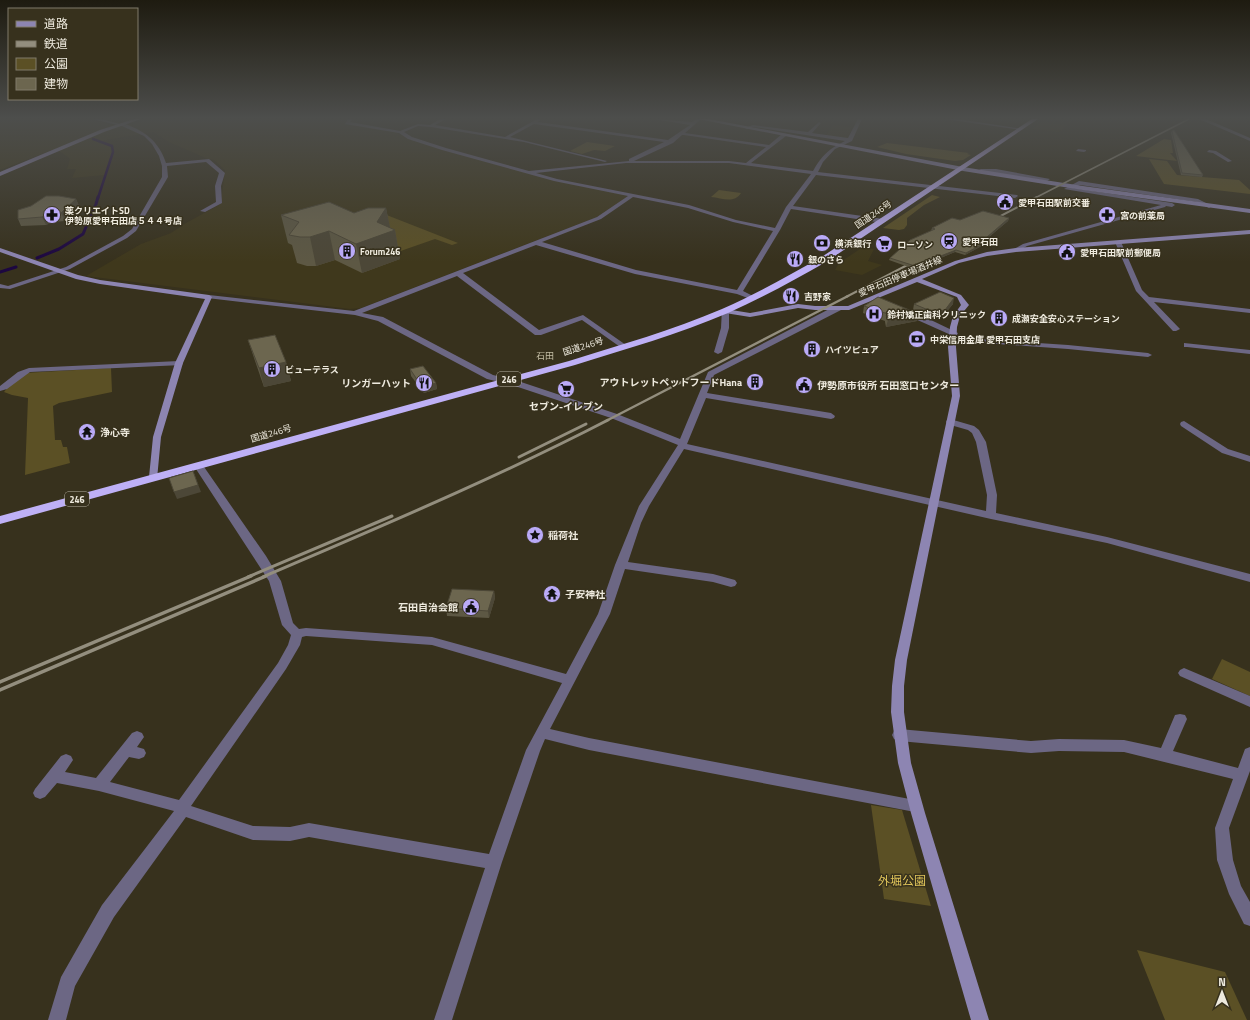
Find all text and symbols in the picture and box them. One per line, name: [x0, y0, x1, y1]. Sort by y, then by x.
legend: [8, 8, 138, 100]
text: 道路: [44, 14, 68, 33]
text: 鉄道: [44, 34, 68, 53]
text: 公園: [44, 54, 68, 73]
text: 建物: [44, 74, 68, 93]
public building icon: 愛甲石田駅前交番: [995, 192, 1015, 212]
place label: 愛甲石田駅前交番: [1018, 196, 1090, 209]
street label: 国道246号: [852, 197, 894, 231]
place label: 薬クリエイトSD 伊勢原愛甲石田店５４４号店: [64, 204, 182, 227]
pharmacy icon: 薬クリエイトSD 伊勢原愛甲石田店５４４号店: [42, 205, 62, 225]
pharmacy icon: 宮の前薬局: [1097, 205, 1117, 225]
place label: 宮の前薬局: [1120, 209, 1165, 222]
station icon: 愛甲石田: [939, 231, 959, 251]
bank icon: 横浜銀行: [812, 233, 832, 253]
supermarket icon: ローソン: [874, 234, 894, 254]
place label: 愛甲石田: [962, 235, 998, 248]
place label: 横浜銀行: [834, 237, 872, 250]
place label: ローソン: [897, 238, 933, 251]
building icon: Forum246: [337, 241, 357, 261]
public building icon: 愛甲石田駅前郵便局: [1057, 242, 1077, 262]
place label: Forum246: [360, 245, 400, 258]
place label: 愛甲石田駅前郵便局: [1080, 246, 1161, 259]
restaurant icon: 銀のさら: [785, 249, 805, 269]
street label: 愛甲石田停車場酒井線: [856, 252, 945, 300]
place label: 銀のさら: [808, 253, 844, 266]
restaurant icon: 吉野家: [781, 286, 801, 306]
place label: 吉野家: [804, 290, 831, 303]
hospital icon: 鈴村矯正歯科クリニック: [864, 304, 884, 324]
place label: 鈴村矯正歯科クリニック: [887, 308, 986, 321]
building icon: 成瀬安全安心ステーション: [989, 308, 1009, 328]
place label: 成瀬安全安心ステーション: [1012, 312, 1120, 325]
bank icon: 中栄信用金庫 愛甲石田支店: [907, 329, 927, 349]
place label: 中栄信用金庫 愛甲石田支店: [930, 333, 1040, 346]
street label: 国道246号: [561, 334, 605, 358]
building icon: ハイツピュア: [802, 339, 822, 359]
place label: ハイツピュア: [825, 343, 879, 356]
district label: 石田: [536, 349, 554, 362]
building icon: ビューテラス: [262, 359, 282, 379]
place label: ビューテラス: [285, 363, 339, 376]
road number: 246: [497, 372, 521, 386]
building icon: アウトレットペットフードHana: [745, 372, 765, 392]
restaurant icon: リンガーハット: [414, 373, 434, 393]
place label: アウトレットペットフードHana: [599, 375, 742, 390]
public building icon: 伊勢原市役所 石田窓口センター: [794, 375, 814, 395]
place label: リンガーハット: [341, 376, 411, 391]
place label: 伊勢原市役所 石田窓口センター: [817, 378, 959, 393]
supermarket icon: セブン-イレブン: [556, 379, 576, 399]
place label: セブン-イレブン: [529, 399, 603, 414]
street label: 国道246号: [249, 421, 293, 445]
temple icon: 浄心寺: [77, 422, 97, 442]
place label: 浄心寺: [100, 425, 130, 440]
road number: 246: [65, 492, 89, 506]
place icon: 稲荷社: [525, 525, 545, 545]
place label: 稲荷社: [548, 528, 579, 543]
temple icon: 子安神社: [542, 584, 562, 604]
place label: 子安神社: [565, 587, 606, 602]
public building icon: 石田自治会館: [461, 597, 481, 617]
place label: 石田自治会館: [398, 600, 458, 615]
park label: 外堀公園: [878, 871, 926, 890]
north arrow: [1202, 972, 1242, 1012]
text: N: [1218, 974, 1226, 990]

